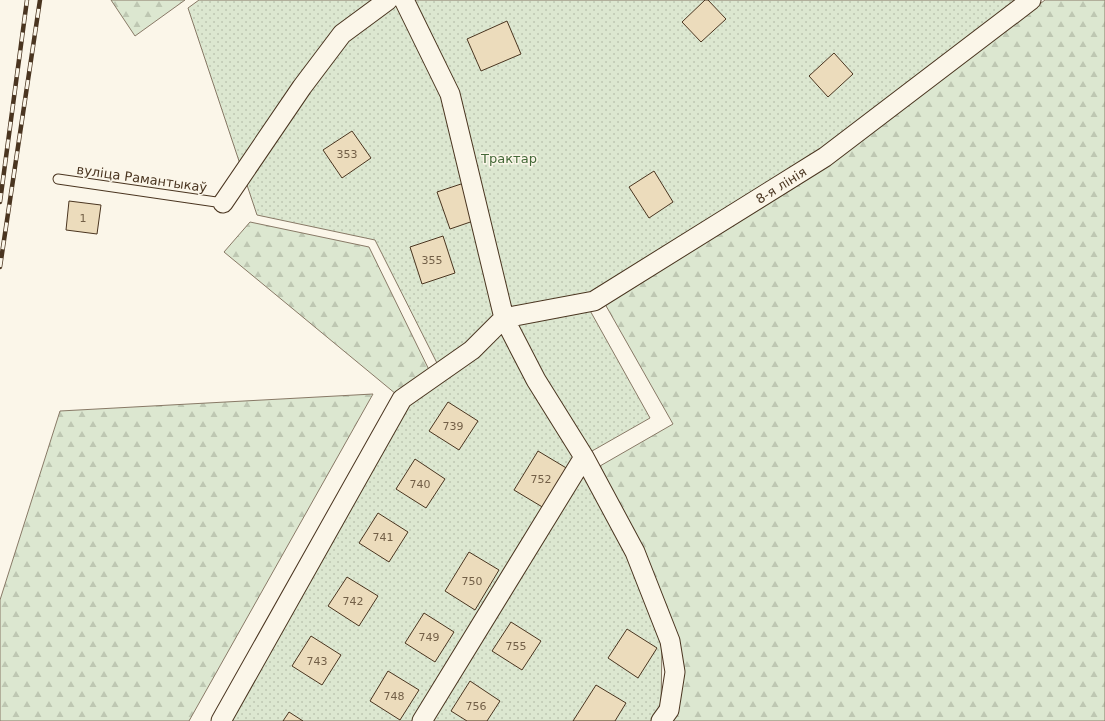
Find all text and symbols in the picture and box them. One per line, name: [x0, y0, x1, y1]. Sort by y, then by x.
house number: 353: [337, 148, 358, 161]
park label: Трактар: [480, 151, 537, 166]
street label: вуліца Рамантыкаў: [76, 162, 208, 195]
street label: 8-я лінія: [753, 164, 809, 207]
house number: 1: [80, 212, 87, 225]
house number: 355: [422, 254, 443, 267]
house number: 739: [443, 420, 464, 433]
house number: 752: [531, 473, 552, 486]
house number: 740: [410, 478, 431, 491]
house number: 741: [373, 531, 394, 544]
house number: 750: [462, 575, 483, 588]
house number: 742: [343, 595, 364, 608]
house number: 749: [419, 631, 440, 644]
house number: 755: [506, 640, 527, 653]
house number: 743: [307, 655, 328, 668]
house number: 748: [384, 690, 405, 703]
house number: 756: [466, 700, 487, 713]

